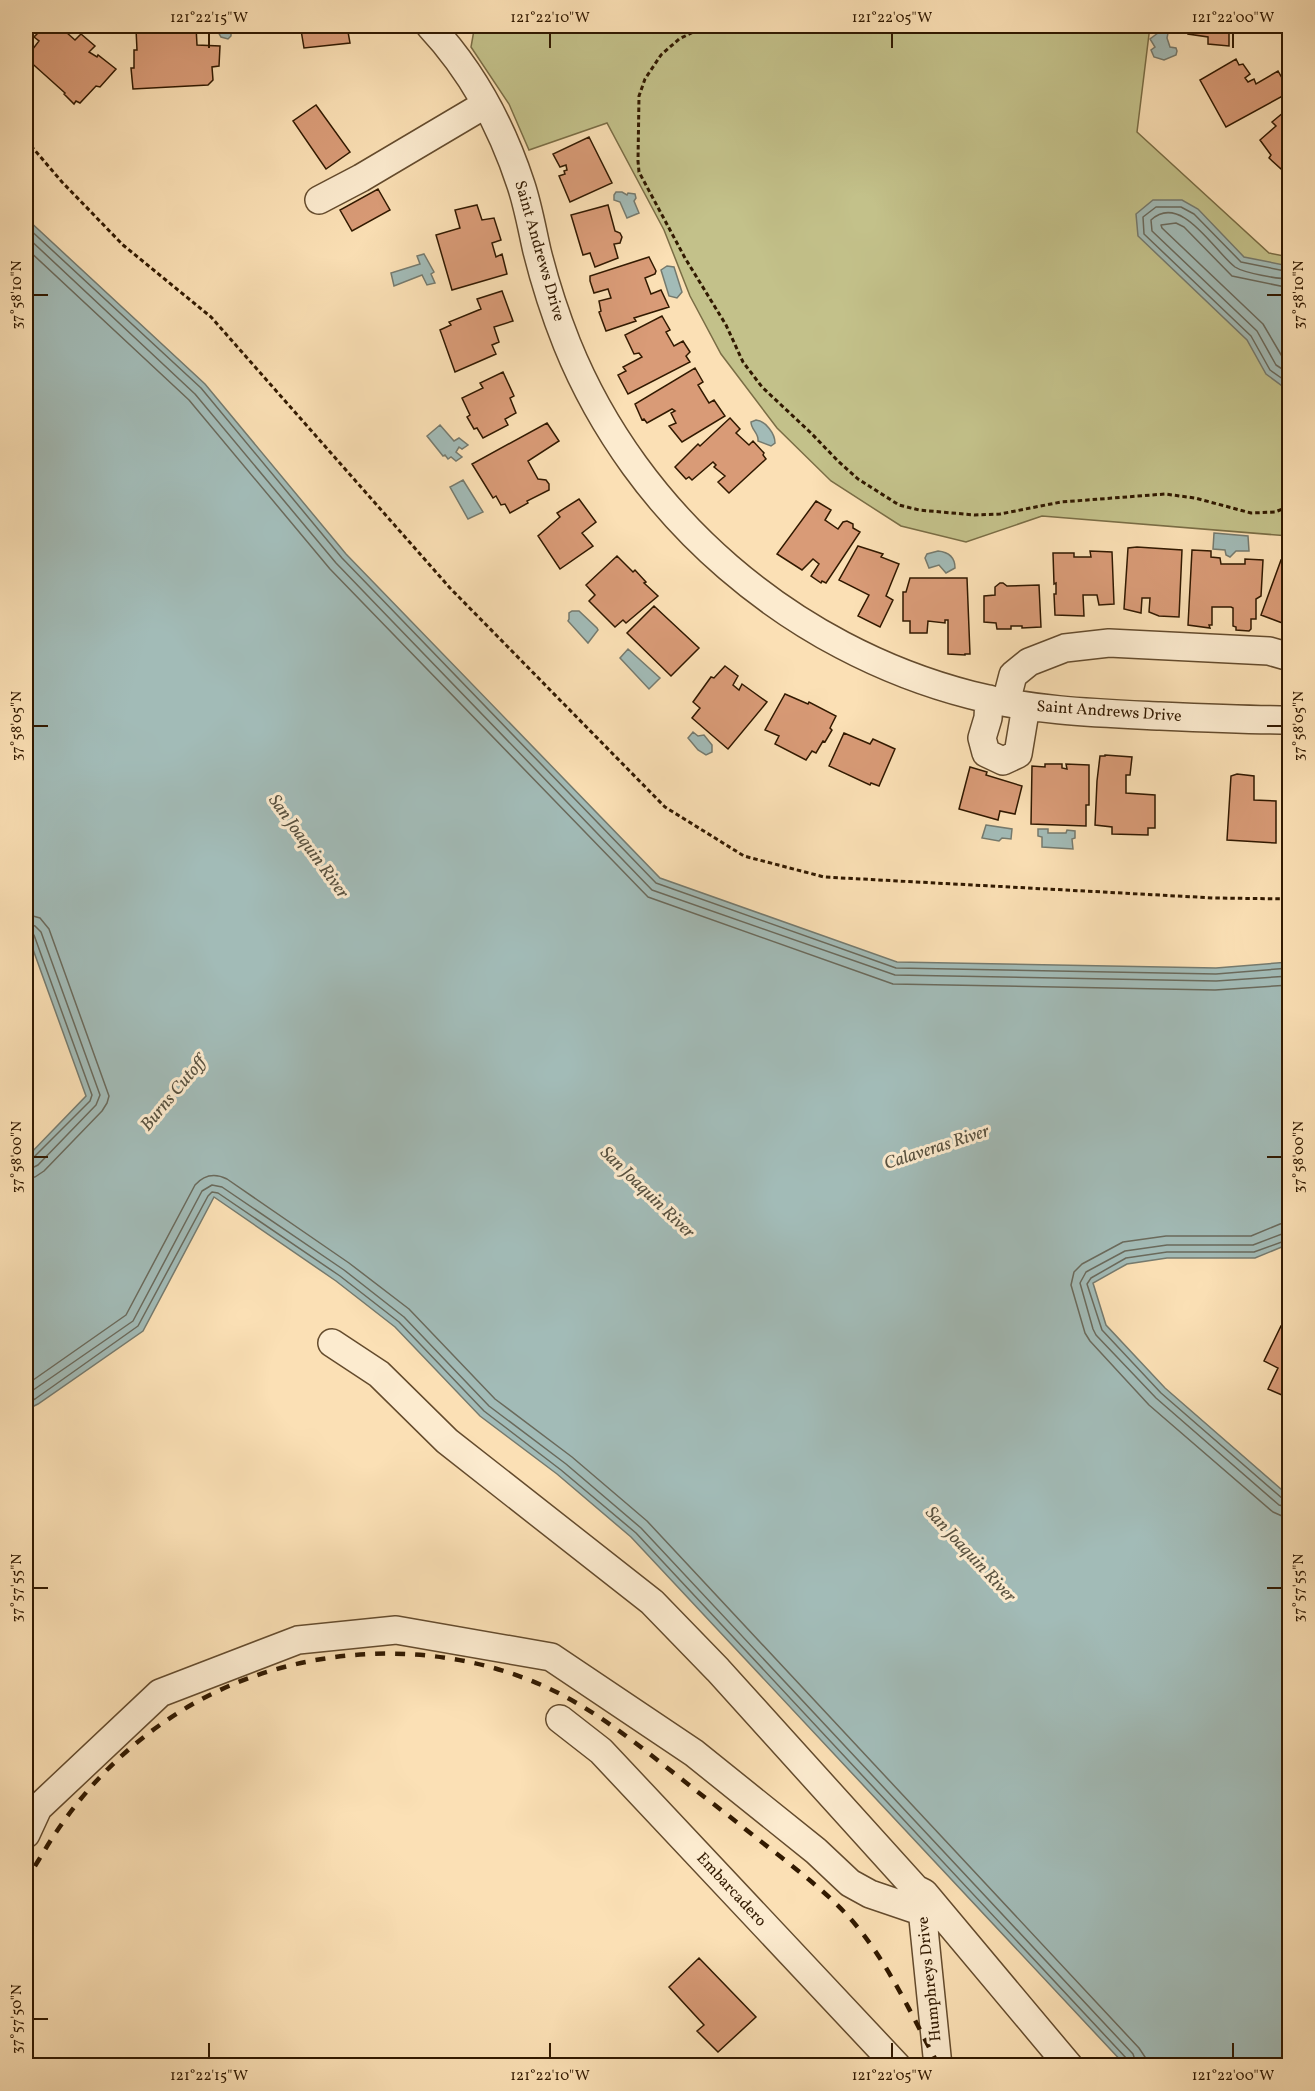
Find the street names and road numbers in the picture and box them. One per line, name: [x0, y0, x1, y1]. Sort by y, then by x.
street label: Saint Andrews Drive: [508, 178, 570, 324]
street label: Saint Andrews Drive: [1036, 696, 1182, 728]
street label: Embarcadero: [691, 1848, 771, 1932]
street label: Humphreys Drive: [912, 1915, 948, 2043]

